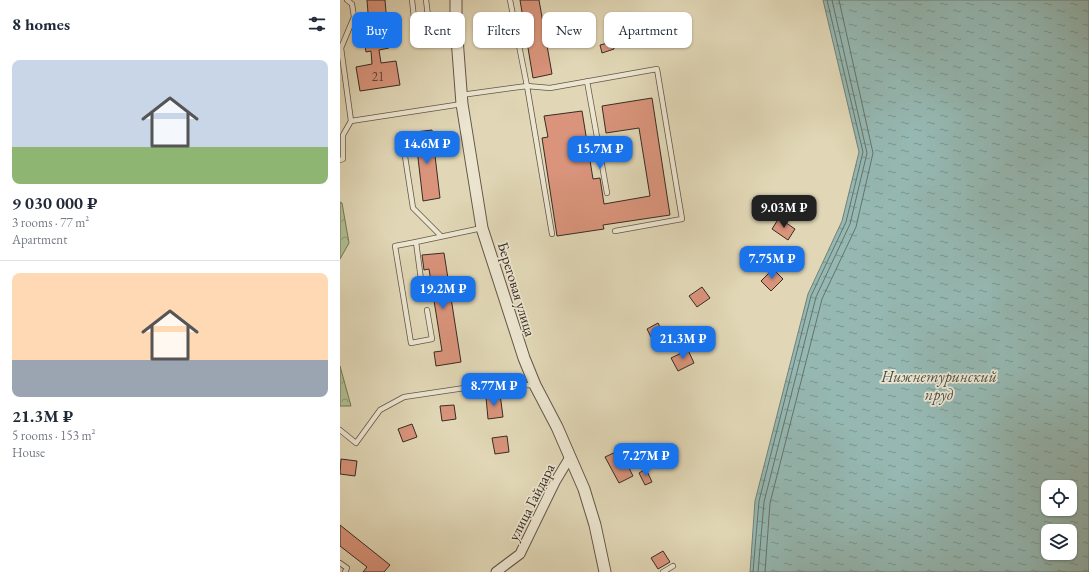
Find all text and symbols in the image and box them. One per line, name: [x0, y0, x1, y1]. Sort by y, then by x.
chip: Buy: [352, 12, 402, 48]
chip: Rent: [410, 12, 465, 48]
chip: Filters: [473, 12, 534, 48]
chip: New: [542, 12, 596, 48]
chip: Apartment: [604, 12, 692, 48]
text: 8 homes: [12, 13, 70, 35]
icon: filters: [306, 13, 328, 35]
house number: 21: [372, 68, 384, 85]
icon: home: [134, 86, 206, 158]
pin: 14.6M ₽: [390, 131, 464, 165]
text: 14.6M ₽: [404, 135, 450, 152]
pin: 15.7M ₽: [563, 136, 637, 170]
text: 15.7M ₽: [577, 140, 623, 157]
text: 9 030 000 ₽: [12, 192, 98, 214]
pin: 9.03M ₽: [747, 195, 821, 229]
text: 9.03M ₽: [761, 199, 807, 216]
text: 3 rooms · 77 m²: [12, 214, 89, 231]
text: Apartment: [12, 231, 67, 248]
street label: Береговая улица: [494, 239, 540, 339]
pin: 7.75M ₽: [735, 246, 809, 280]
text: 7.75M ₽: [749, 250, 795, 267]
pin: 19.2M ₽: [406, 276, 480, 310]
text: 19.2M ₽: [420, 280, 466, 297]
icon: home: [134, 299, 206, 371]
pin: 21.3M ₽: [646, 326, 720, 360]
text: 21.3M ₽: [660, 330, 706, 347]
water label: Нижнетуринский пруд: [880, 366, 997, 405]
pin: 8.77M ₽: [457, 373, 531, 407]
text: 8.77M ₽: [471, 377, 517, 394]
text: 21.3M ₽: [12, 405, 73, 427]
text: 5 rooms · 153 m²: [12, 427, 96, 444]
pin: 7.27M ₽: [609, 443, 683, 477]
text: House: [12, 444, 45, 461]
text: 7.27M ₽: [623, 447, 669, 464]
street label: улица Гайдара: [503, 460, 559, 544]
map controls: [1041, 480, 1077, 560]
button: locate: [1041, 480, 1077, 516]
button: layers: [1041, 524, 1077, 560]

